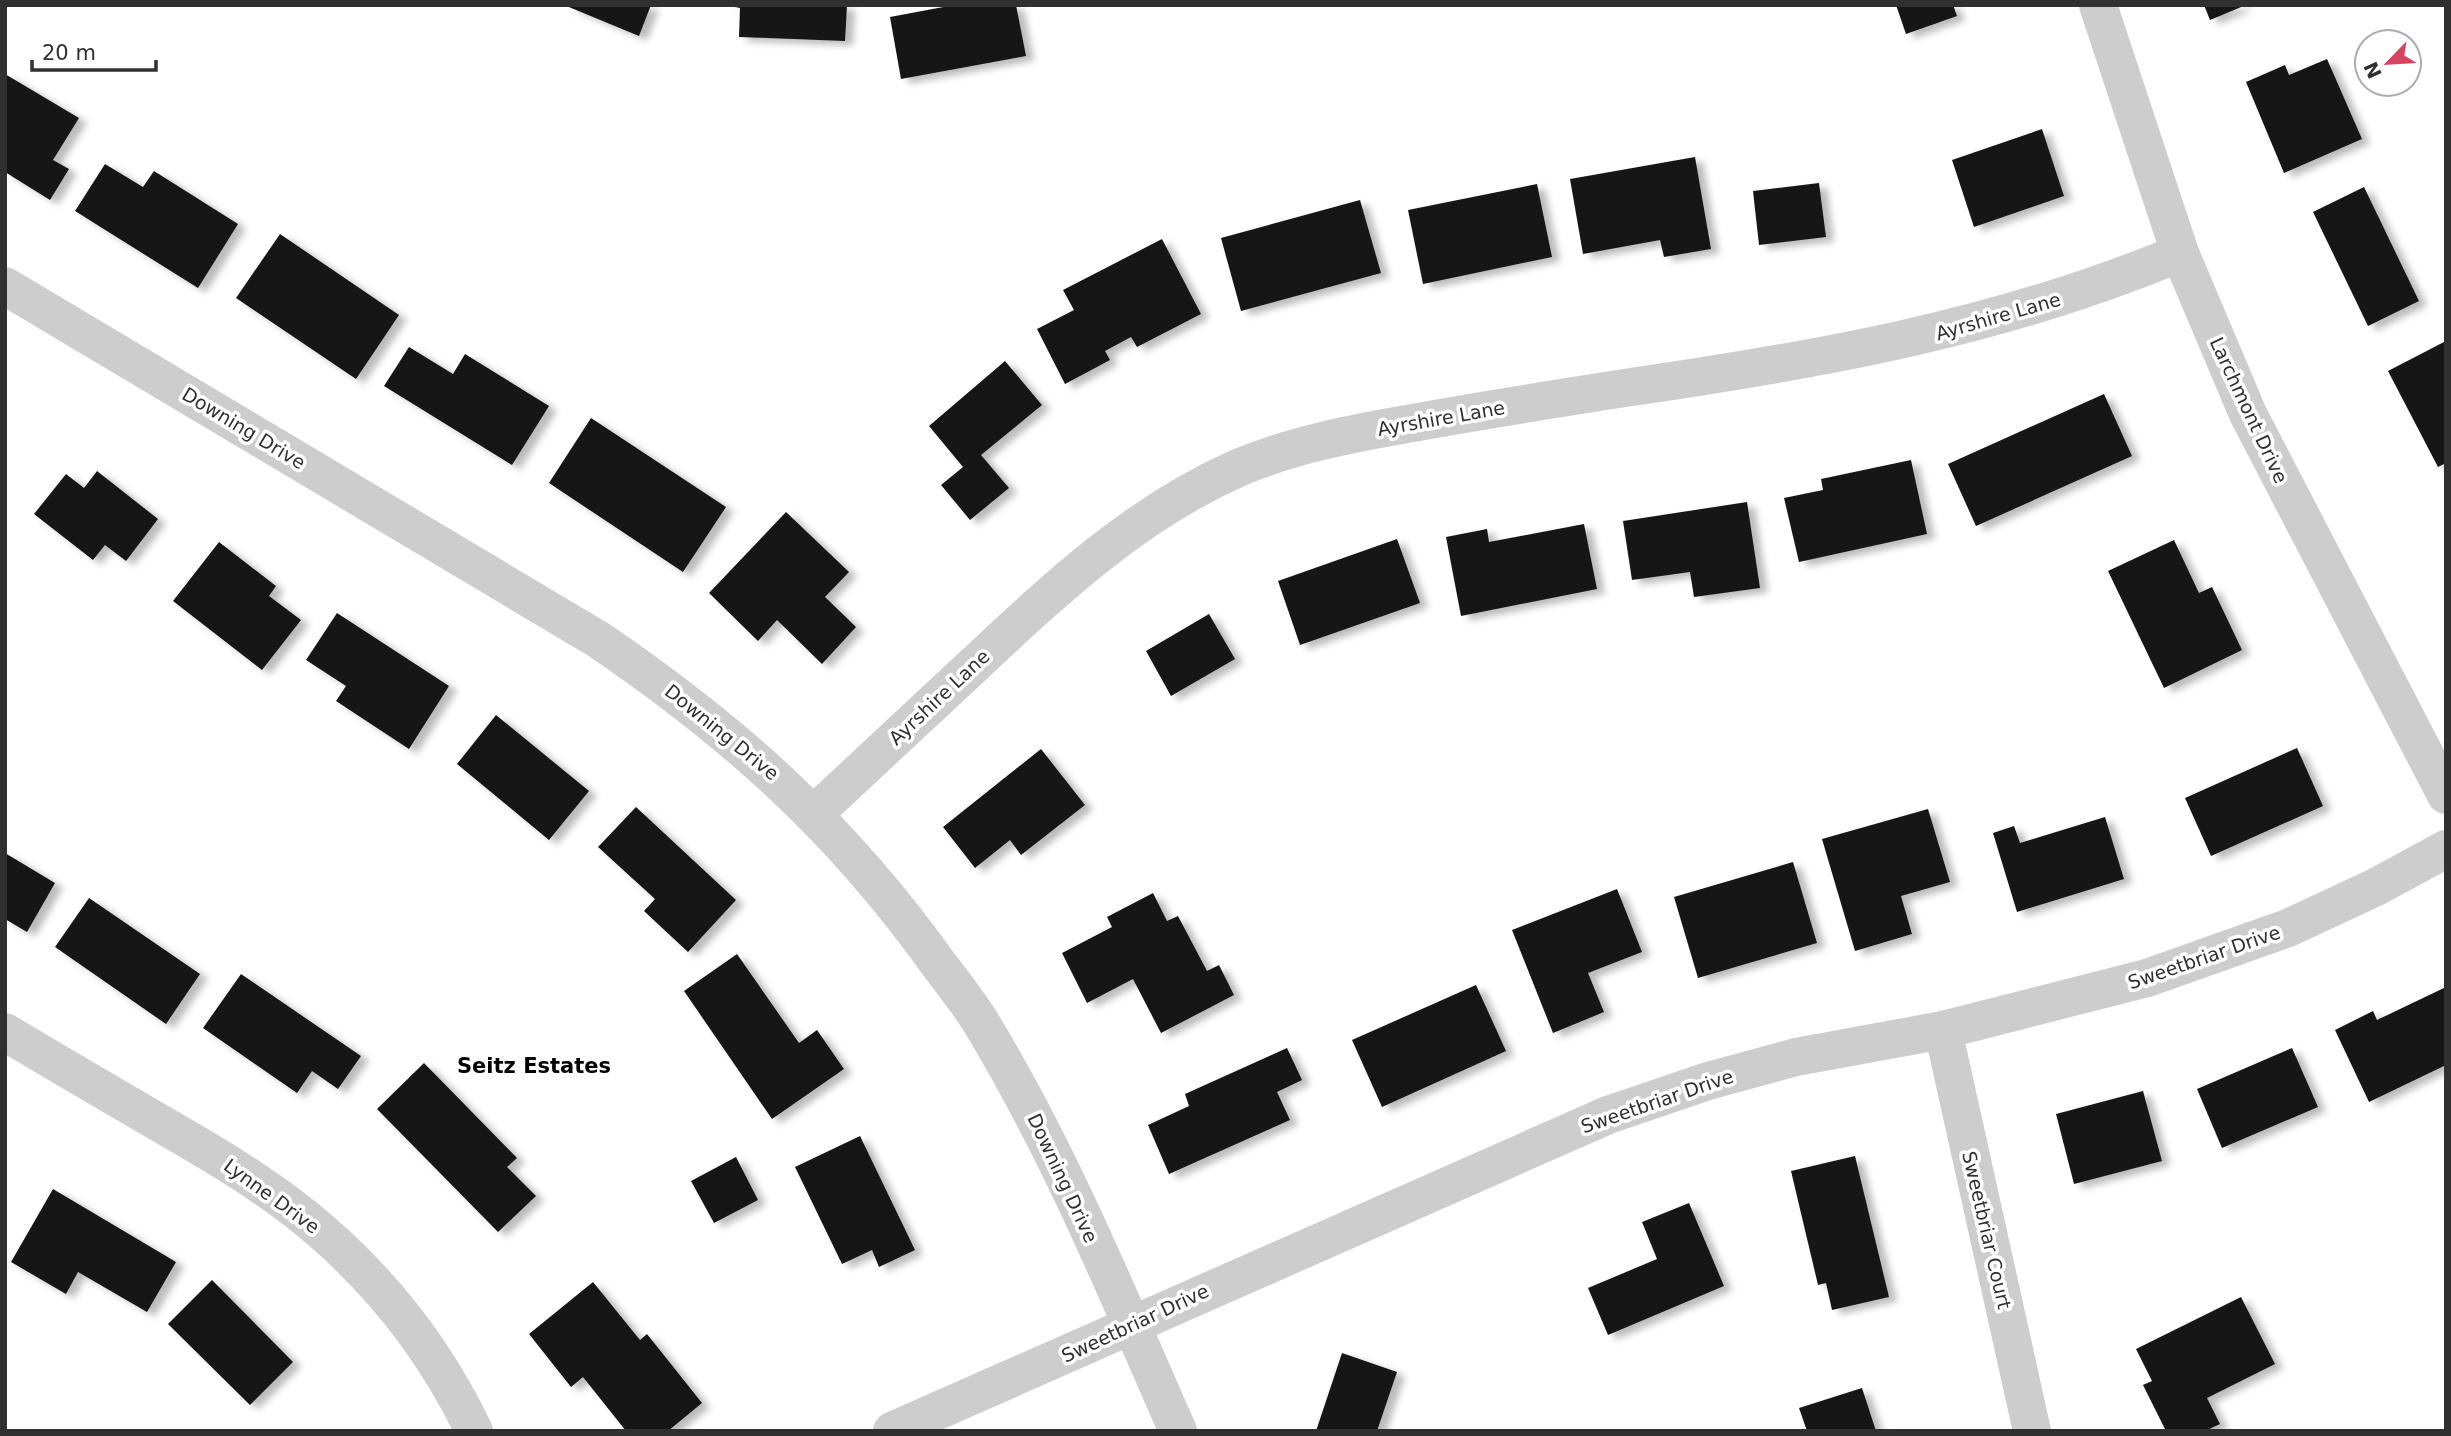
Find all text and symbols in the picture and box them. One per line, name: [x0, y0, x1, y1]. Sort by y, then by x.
scale bar: [32, 28, 156, 72]
north arrow: [2353, 28, 2423, 98]
text: 20 m: [42, 41, 96, 65]
text: N: [2359, 58, 2386, 82]
street label: Ayrshire Lane: [1933, 288, 2063, 344]
street label: Larchmont Drive: [2206, 334, 2292, 486]
street label: Downing Drive: [178, 383, 310, 473]
street label: Ayrshire Lane: [1376, 396, 1506, 440]
street label: Ayrshire Lane: [884, 645, 994, 749]
street label: Downing Drive: [661, 679, 783, 785]
street label: Sweetbriar Drive: [2125, 921, 2283, 993]
district label: Seitz Estates: [457, 1054, 611, 1078]
street label: Sweetbriar Drive: [1578, 1065, 1736, 1137]
street label: Downing Drive: [1023, 1110, 1103, 1246]
street label: Sweetbriar Court: [1958, 1149, 2016, 1311]
street label: Lynne Drive: [220, 1154, 324, 1238]
street label: Sweetbriar Drive: [1058, 1279, 1212, 1367]

